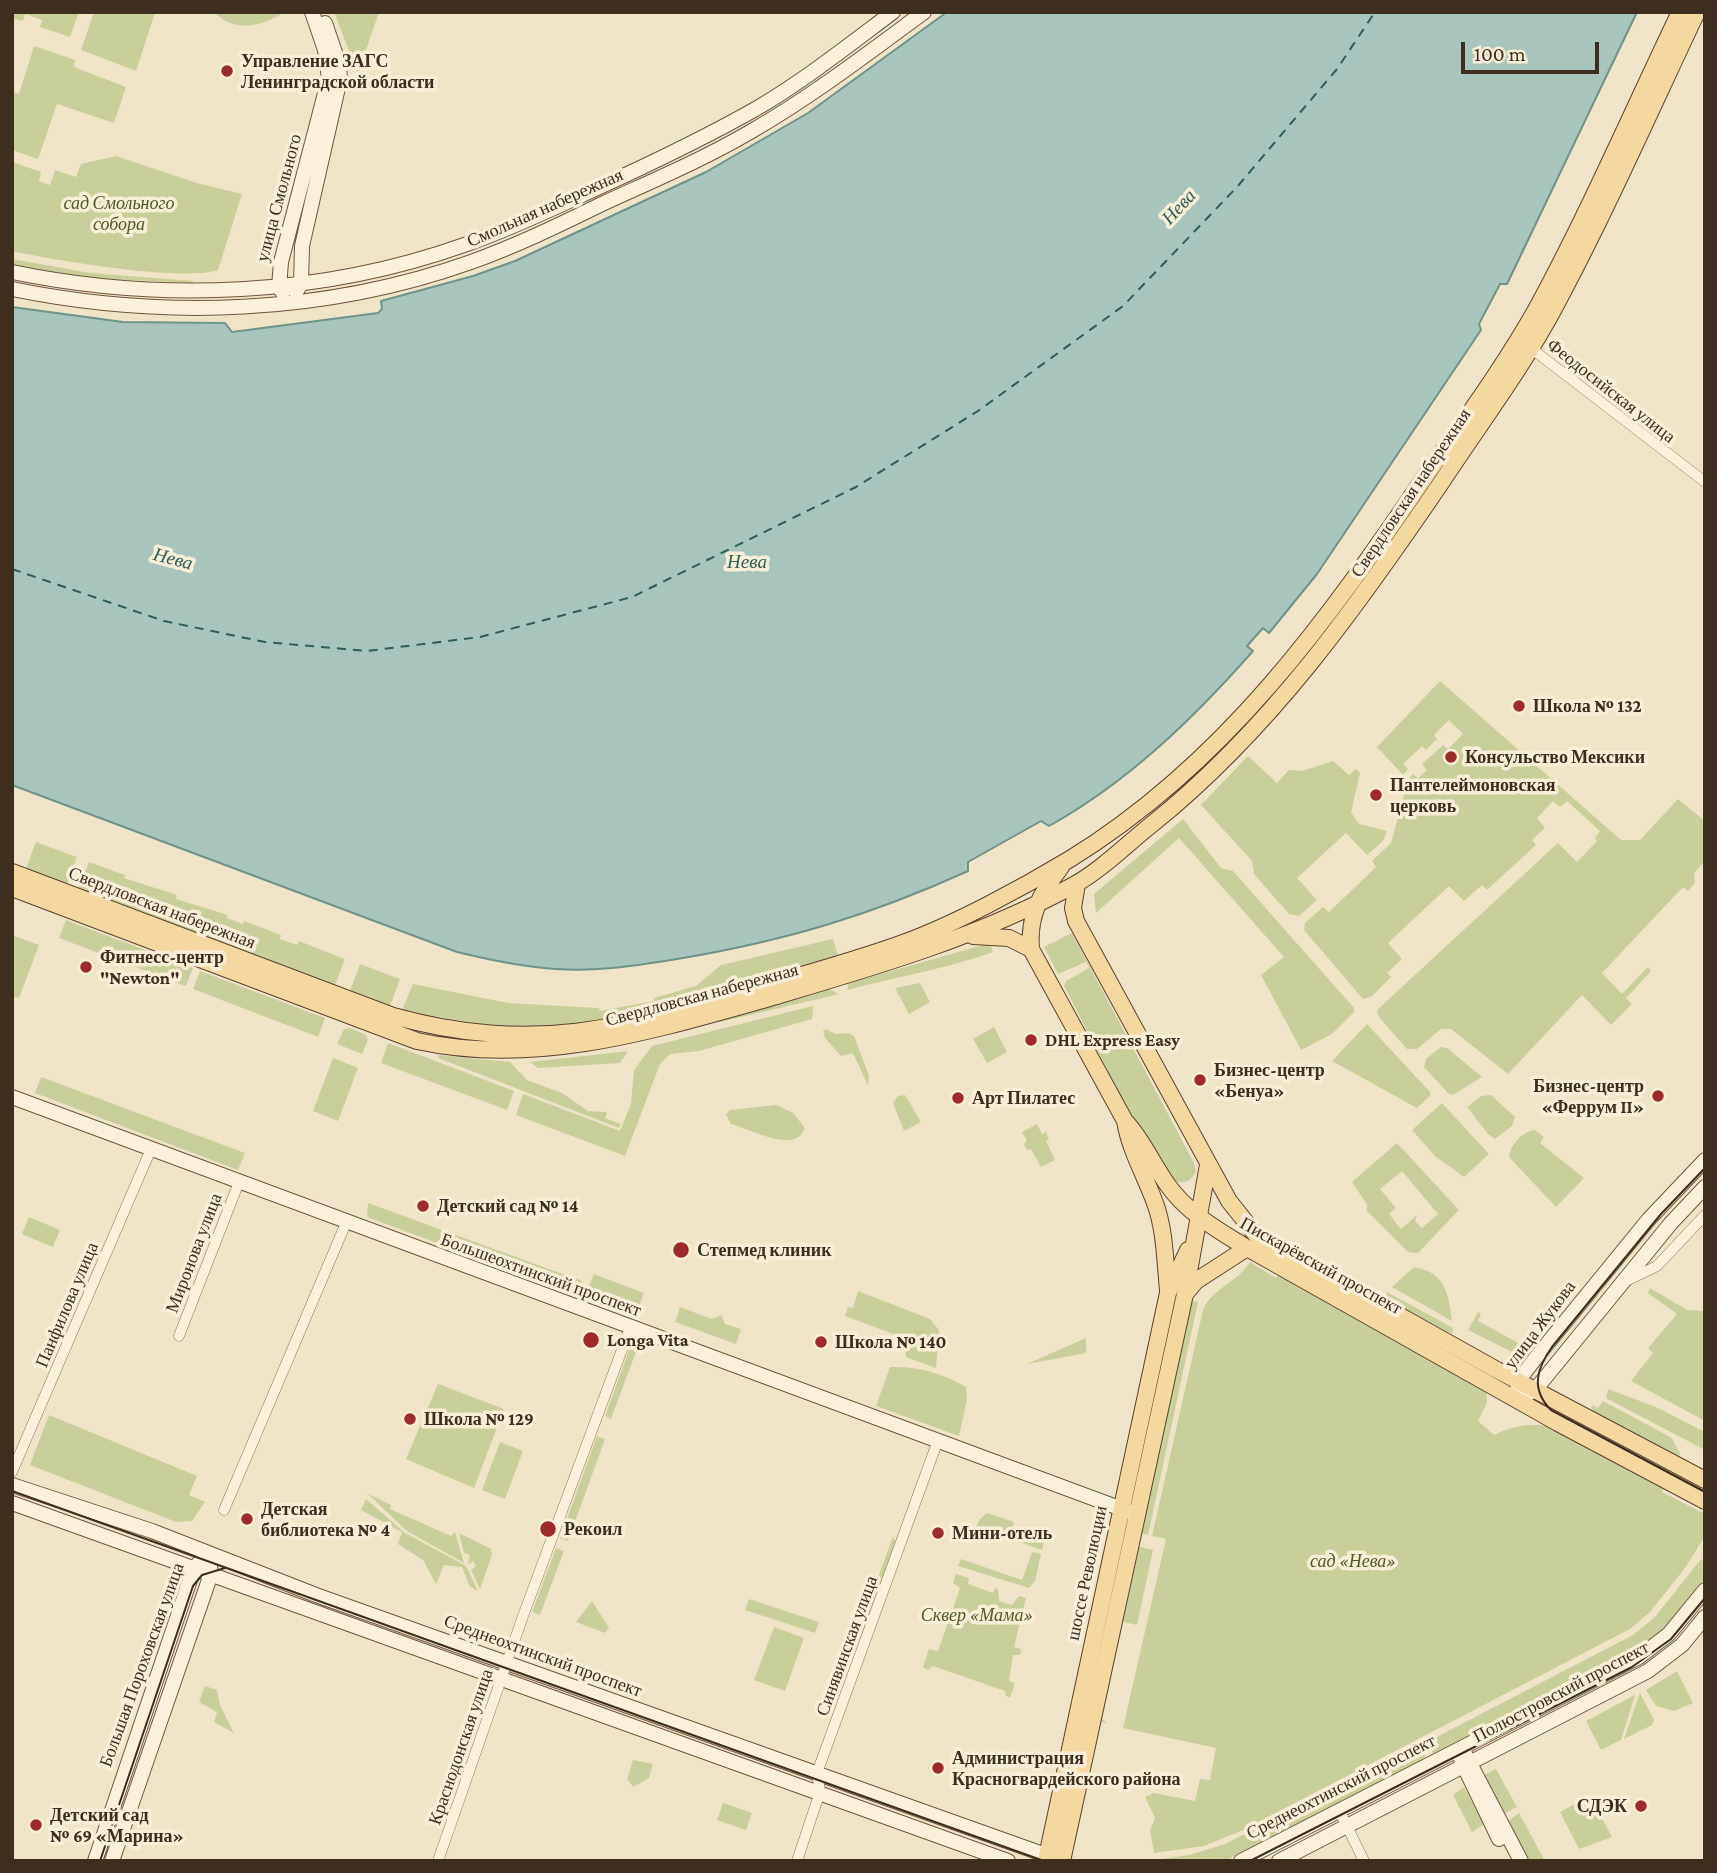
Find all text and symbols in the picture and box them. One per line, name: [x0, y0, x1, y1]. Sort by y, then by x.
scale bar: [1465, 28, 1603, 72]
text: 100 m: [1474, 42, 1526, 66]
place label: Управление ЗАГС Ленинградской области: [241, 50, 434, 92]
marker: Управление ЗАГС Ленинградской области: [219, 63, 235, 79]
street label: улица Смольного: [252, 132, 306, 264]
street label: Смольная набережная: [464, 164, 626, 252]
water label: Нева: [1157, 185, 1201, 229]
park label: сад Смольного собора: [63, 192, 175, 234]
street label: Феодосийская улица: [1542, 334, 1680, 448]
street label: Свердловская набережная: [1347, 405, 1475, 581]
water label: Нева: [151, 543, 195, 575]
water label: Нева: [727, 551, 767, 573]
place label: Школа № 132: [1533, 695, 1642, 717]
marker: Школа № 132: [1511, 698, 1527, 714]
place label: Консульство Мексики: [1465, 746, 1645, 768]
marker: Консульство Мексики: [1443, 749, 1459, 765]
place label: Пантелеймоновская церковь: [1390, 774, 1555, 816]
marker: Пантелеймоновская церковь: [1368, 787, 1384, 803]
street label: Свердловская набережная: [65, 862, 259, 954]
place label: Фитнесс-центр "Newton": [100, 946, 224, 988]
marker: Фитнесс-центр "Newton": [78, 959, 94, 975]
street label: Свердловская набережная: [603, 959, 801, 1031]
place label: DHL Express Easy: [1045, 1029, 1180, 1051]
marker: DHL Express Easy: [1023, 1032, 1039, 1048]
place label: Бизнес-центр «Бенуа»: [1214, 1059, 1325, 1102]
marker: Бизнес-центр «Бенуа»: [1192, 1072, 1208, 1088]
place label: Бизнес-центр «Феррум II»: [1533, 1075, 1644, 1118]
place label: Арт Пилатес: [972, 1087, 1075, 1109]
marker: Бизнес-центр «Феррум II»: [1650, 1088, 1666, 1104]
marker: Арт Пилатес: [950, 1090, 966, 1106]
street label: Миронова улица: [161, 1190, 227, 1316]
place label: Детский сад № 14: [437, 1195, 578, 1217]
marker: Детский сад № 14: [415, 1198, 431, 1214]
street label: Пискарёвский проспект: [1236, 1212, 1406, 1320]
street label: Большеохтинский проспект: [438, 1229, 644, 1321]
street label: Панфилова улица: [31, 1239, 103, 1371]
place label: Степмед клиник: [697, 1239, 831, 1261]
marker: Степмед клиник: [671, 1240, 691, 1260]
street label: улица Жукова: [1500, 1277, 1580, 1373]
place label: Longa Vita: [607, 1329, 688, 1351]
marker: Longa Vita: [581, 1330, 601, 1350]
place label: Школа № 140: [835, 1331, 947, 1353]
marker: Школа № 140: [813, 1334, 829, 1350]
place label: Школа № 129: [424, 1408, 534, 1430]
marker: Школа № 129: [402, 1411, 418, 1427]
place label: Детская библиотека № 4: [261, 1498, 390, 1540]
street label: шоссе Революции: [1062, 1504, 1112, 1642]
marker: Детская библиотека № 4: [239, 1511, 255, 1527]
place label: Рекоил: [564, 1518, 622, 1540]
marker: Рекоил: [538, 1519, 558, 1539]
place label: Мини-отель: [952, 1522, 1052, 1544]
marker: Мини-отель: [930, 1525, 946, 1541]
park label: сад «Нева»: [1310, 1550, 1396, 1572]
street label: Большая Пороховская улица: [95, 1560, 189, 1770]
street label: Синявинская улица: [812, 1573, 882, 1719]
park label: Сквер «Мама»: [921, 1604, 1033, 1626]
street label: Среднеохтинский проспект: [441, 1610, 645, 1702]
street label: Полюстровский проспект: [1469, 1636, 1653, 1748]
street label: Краснодонская улица: [424, 1666, 498, 1828]
street label: Среднеохтинский проспект: [1243, 1730, 1439, 1844]
place label: Администрация Красногвардейского района: [952, 1747, 1181, 1790]
marker: Администрация Красногвардейского района: [930, 1760, 946, 1776]
place label: СДЭК: [1577, 1795, 1627, 1817]
marker: СДЭК: [1633, 1798, 1649, 1814]
place label: Детский сад № 69 «Марина»: [50, 1804, 184, 1846]
marker: Детский сад № 69 «Марина»: [28, 1817, 44, 1833]

